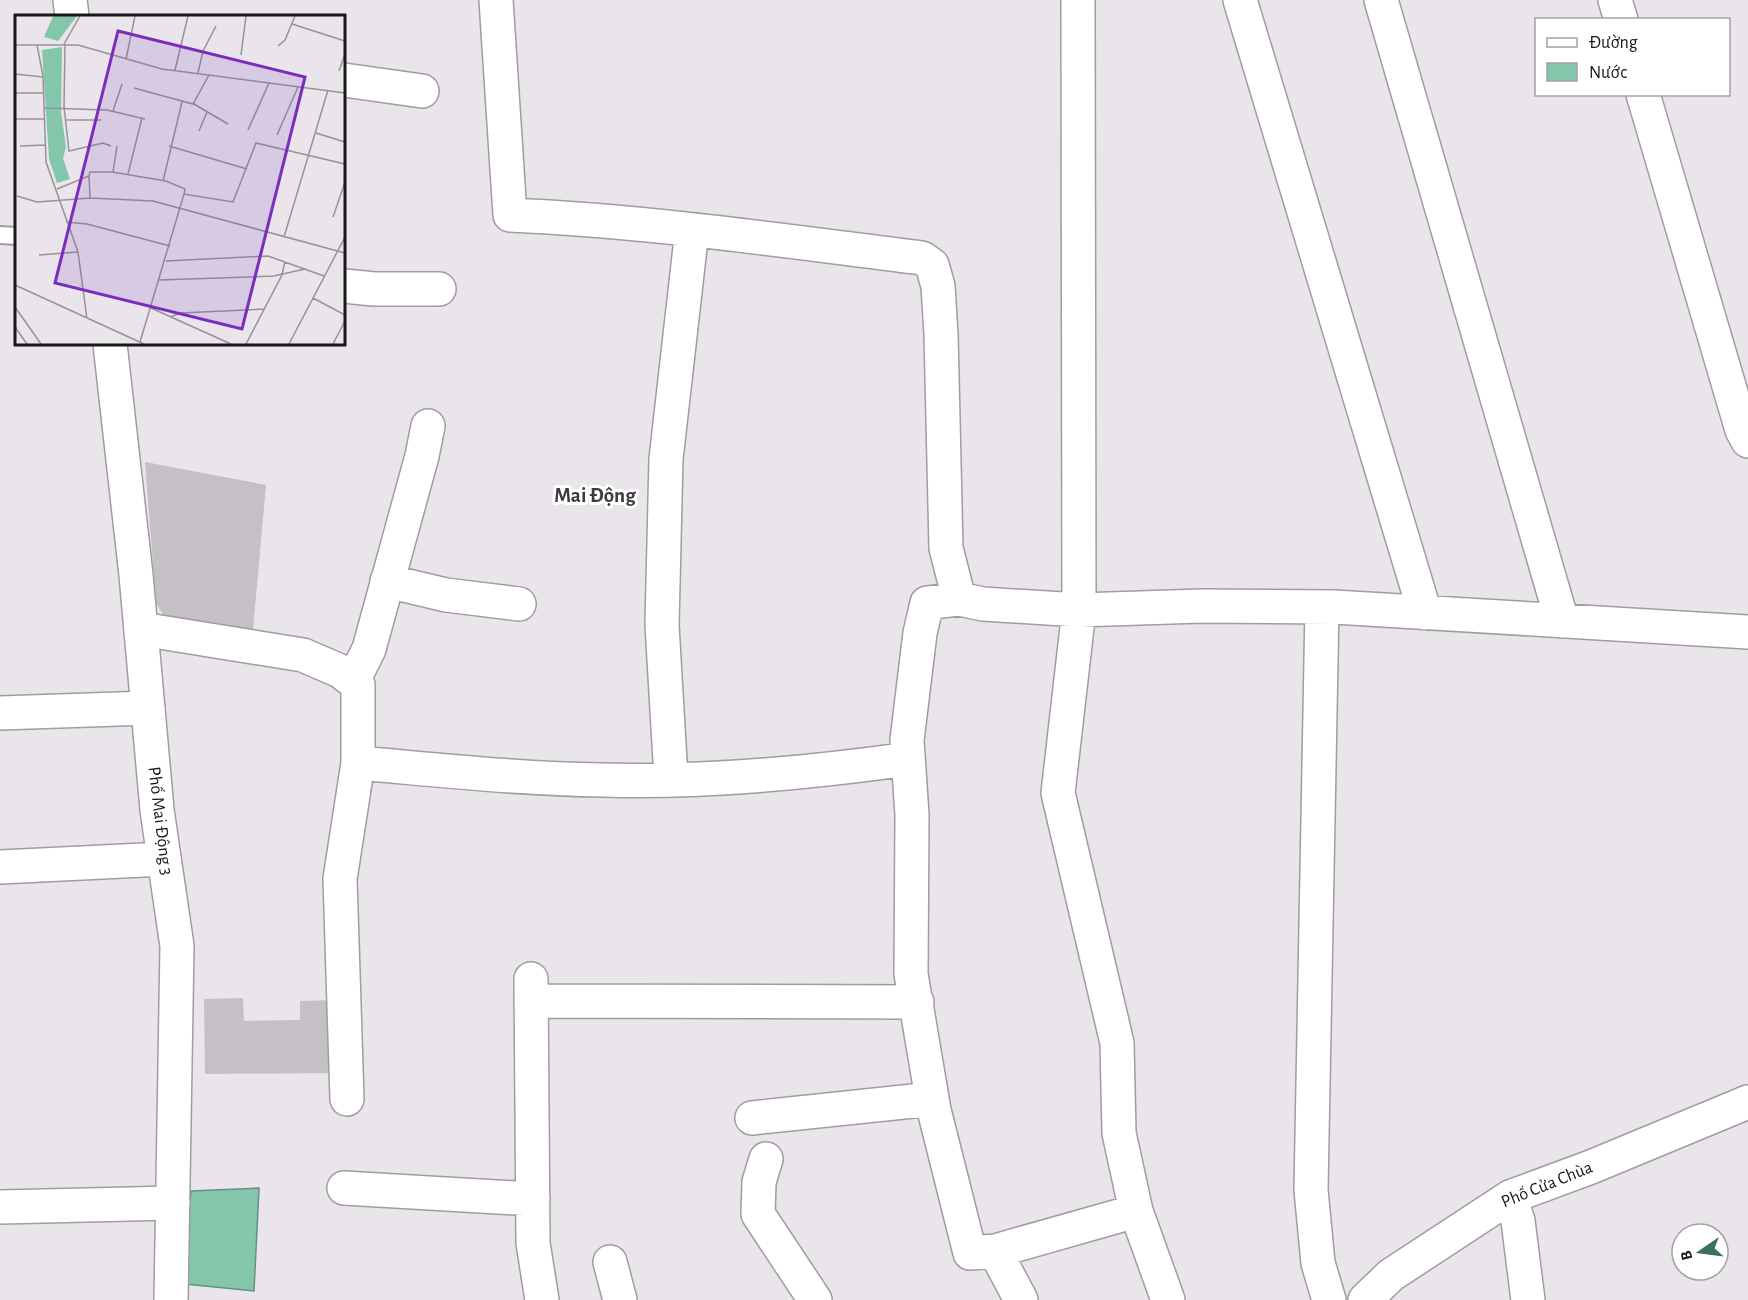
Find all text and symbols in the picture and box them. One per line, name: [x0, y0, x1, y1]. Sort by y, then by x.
inset map: [15, 15, 345, 345]
legend: [1535, 18, 1730, 96]
text: Đường: [1589, 34, 1638, 52]
text: Nước: [1589, 64, 1627, 82]
district label: Mai Động: [554, 485, 636, 506]
street label: Phố Mai Động 3: [144, 766, 177, 876]
street label: Phố Cửa Chùa: [1498, 1158, 1595, 1211]
north arrow: [1670, 1222, 1730, 1282]
text: B: [1678, 1249, 1695, 1262]

